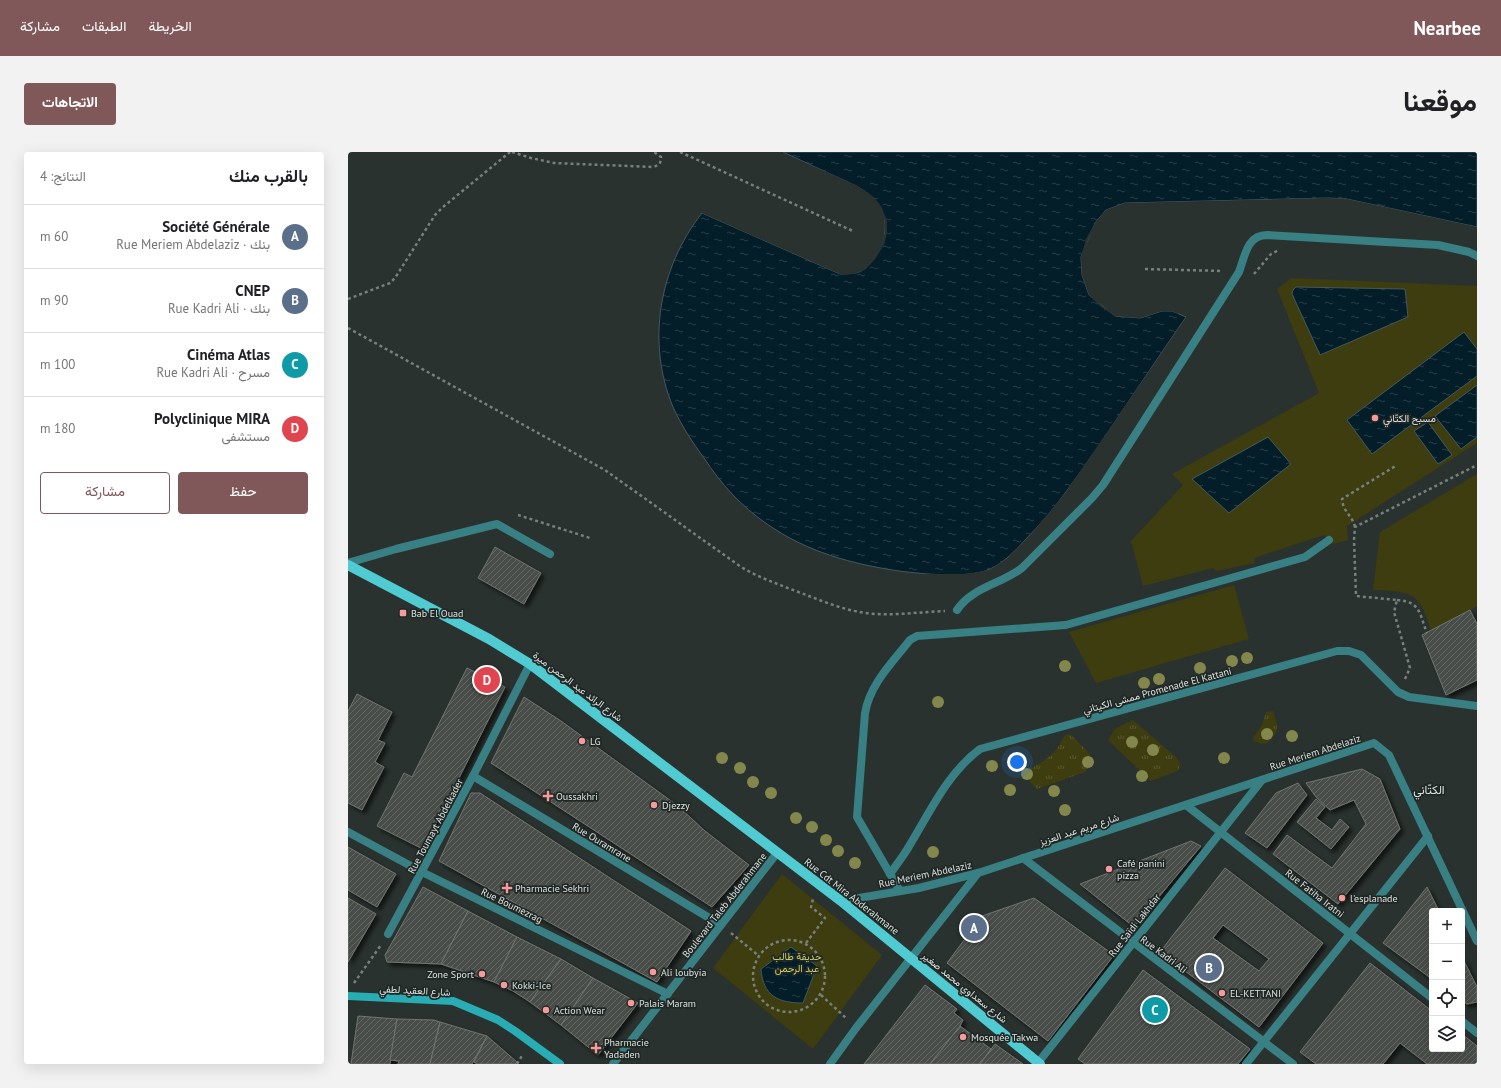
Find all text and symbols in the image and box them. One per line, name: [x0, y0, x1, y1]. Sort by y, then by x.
text: Nearbee: [1413, 16, 1481, 40]
text: مشاركة: [20, 17, 60, 35]
text: الطبقات: [82, 17, 126, 35]
text: الخريطة: [148, 17, 192, 35]
text: موقعنا: [1403, 82, 1477, 119]
button: الاتجاهات: [24, 83, 116, 125]
text: بالقرب منك: [229, 165, 308, 187]
text: النتائج: 4: [40, 168, 86, 185]
text: Société Générale: [162, 217, 270, 236]
text: 60 m: [40, 228, 68, 245]
text: A: [291, 228, 299, 245]
text: بنك · Rue Meriem Abdelaziz: [116, 236, 270, 253]
text: CNEP: [235, 281, 270, 300]
text: 90 m: [40, 292, 68, 309]
text: B: [291, 292, 299, 309]
text: بنك · Rue Kadri Ali: [168, 300, 270, 317]
text: Cinéma Atlas: [187, 345, 270, 364]
text: 100 m: [40, 356, 75, 373]
text: C: [291, 356, 299, 373]
text: مسرح · Rue Kadri Ali: [156, 364, 270, 381]
text: Polyclinique MIRA: [154, 409, 270, 428]
place label: مسبح الكتّاني: [1383, 412, 1436, 427]
marker: مسبح الكتّاني: [1370, 413, 1380, 423]
text: 180 m: [40, 420, 75, 437]
text: D: [291, 420, 299, 437]
text: مستشفى: [222, 428, 270, 445]
button: مشاركة: [40, 472, 170, 514]
button: حفظ: [178, 472, 308, 514]
place label: Bab El Ouad: [411, 607, 463, 620]
marker: Bab El Ouad: [398, 608, 408, 618]
street label: شارع الرائد عبد الرحمن ميرة: [530, 648, 625, 724]
street label: ممشى الكيتاني Promenade El Kattani: [1081, 664, 1233, 719]
pin: D: [474, 665, 500, 695]
street label: Rue Meriem Abdelaziz: [1268, 732, 1362, 773]
place label: LG: [590, 735, 601, 748]
marker: LG: [577, 736, 587, 746]
your location: [1007, 752, 1027, 772]
street label: Rue Toumayt Abdelkader: [405, 776, 466, 876]
district label: الكتّاني: [1413, 782, 1445, 800]
place label: Oussakhri: [556, 790, 598, 803]
marker: Oussakhri: [543, 791, 553, 801]
place label: Djezzy: [662, 799, 690, 812]
marker: Djezzy: [649, 800, 659, 810]
street label: شارع مريم عبد العزيز: [1037, 810, 1121, 849]
street label: Rue Ouramrane: [570, 820, 634, 865]
street label: Boulevard Taleb Abderahmane: [679, 850, 769, 960]
street label: Rue Cdt Mira Abderahmane: [802, 855, 902, 937]
place label: Café panini pizza: [1117, 857, 1165, 882]
street label: Rue Meriem Abdelaziz: [877, 858, 973, 891]
marker: Café panini pizza: [1104, 864, 1114, 874]
street label: Rue Fatiha Iratni: [1283, 866, 1347, 920]
place label: Pharmacie Sekhri: [515, 882, 589, 895]
marker: Pharmacie Sekhri: [502, 883, 512, 893]
street label: Rue Boumezrag: [479, 885, 545, 926]
street label: Rue Saïdi Lakhdar: [1106, 891, 1163, 959]
place label: l'esplanade: [1350, 892, 1398, 905]
marker: l'esplanade: [1337, 893, 1347, 903]
map controls: [1429, 908, 1465, 1052]
button: +: [1429, 908, 1465, 944]
pin: A: [961, 913, 987, 943]
street label: Rue Kadri Ali: [1138, 933, 1190, 976]
button: −: [1429, 944, 1465, 980]
street label: شارع سعداوي محمد صغير: [917, 948, 1010, 1027]
park label: حديقة طالب عبد الرحمن: [772, 950, 822, 975]
pin: B: [1196, 953, 1222, 983]
place label: Ali loubyia: [661, 966, 706, 979]
marker: Ali loubyia: [648, 967, 658, 977]
place label: Zone Sport: [427, 968, 475, 981]
marker: Zone Sport: [477, 969, 487, 979]
place label: Kokki-Ice: [512, 979, 551, 992]
marker: Kokki-Ice: [499, 980, 509, 990]
button: locate: [1429, 980, 1465, 1016]
street label: شارع العقيد لطفي: [379, 982, 451, 1001]
place label: EL-KETTANI: [1230, 987, 1281, 1000]
marker: EL-KETTANI: [1217, 988, 1227, 998]
pin: C: [1142, 995, 1168, 1025]
place label: Palais Maram: [639, 997, 696, 1010]
marker: Palais Maram: [626, 998, 636, 1008]
place label: Action Wear: [554, 1004, 606, 1017]
marker: Action Wear: [541, 1005, 551, 1015]
button: layers: [1429, 1016, 1465, 1052]
place label: Mosquée Takwa: [971, 1031, 1038, 1044]
marker: Mosquée Takwa: [958, 1032, 968, 1042]
place label: Pharmacie Yadaden: [604, 1036, 649, 1061]
marker: Pharmacie Yadaden: [591, 1043, 601, 1053]

